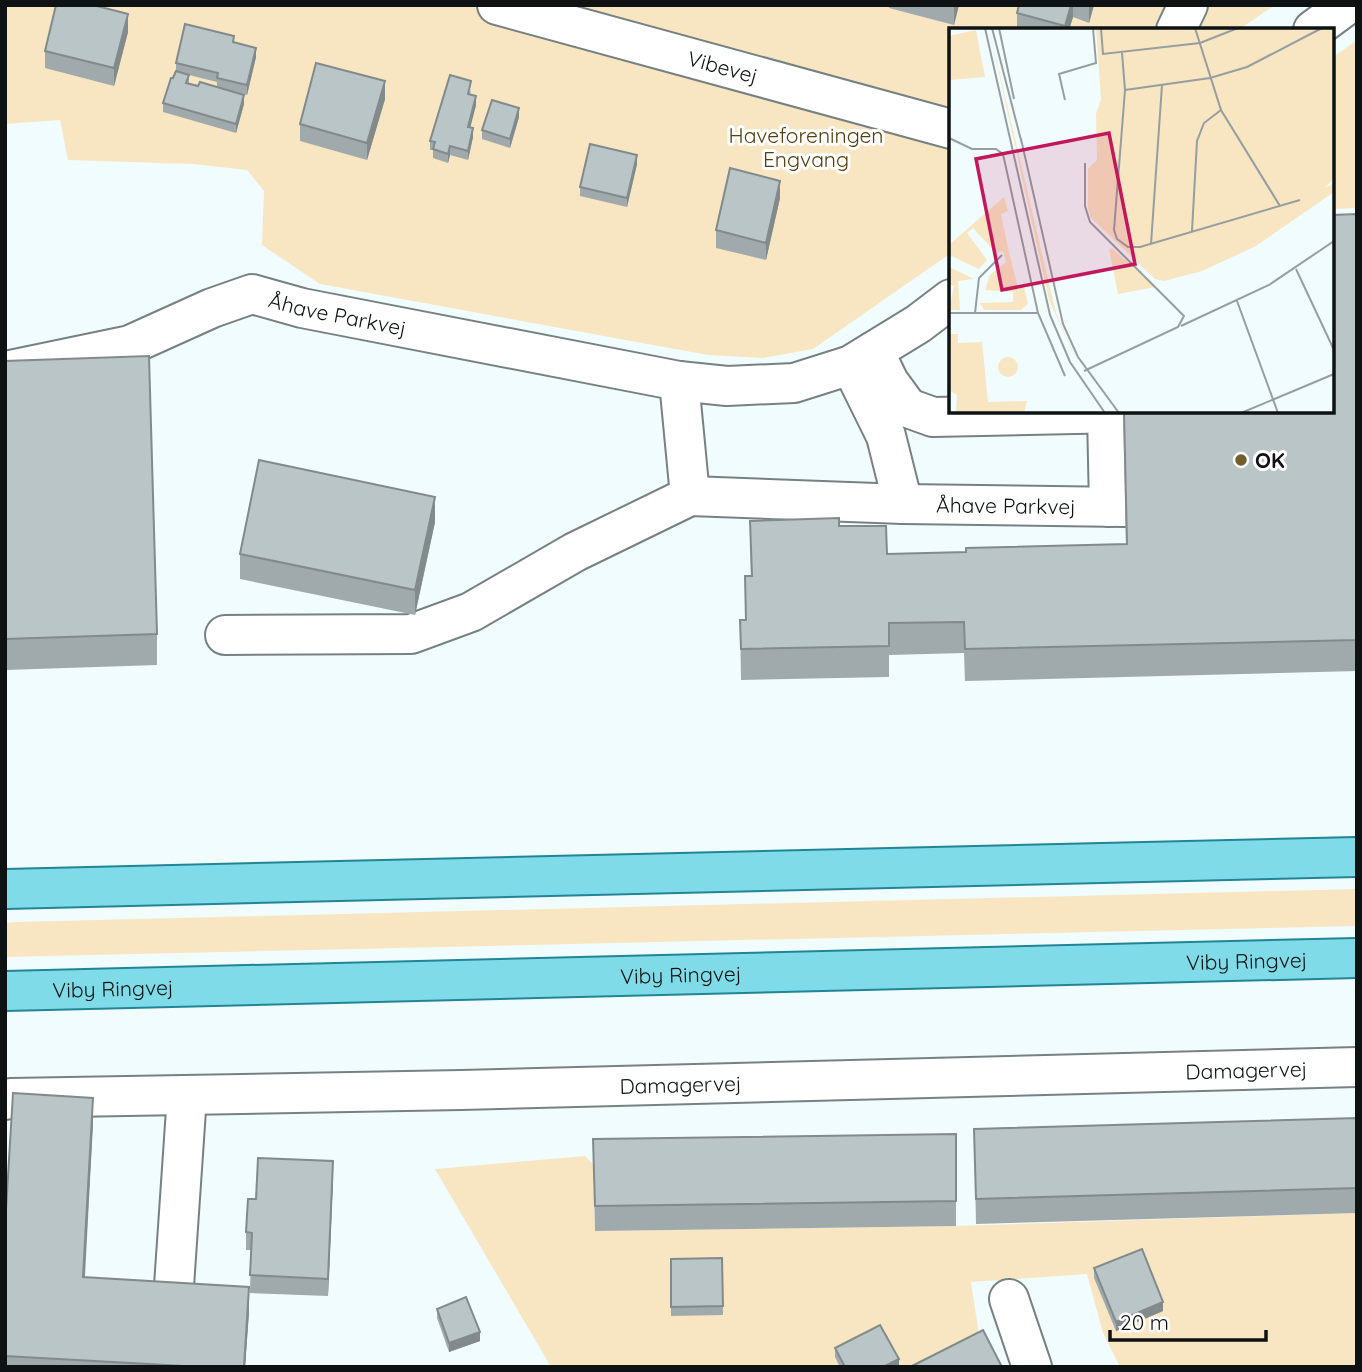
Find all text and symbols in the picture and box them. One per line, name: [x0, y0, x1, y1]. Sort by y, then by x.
inset map: [949, 28, 1334, 413]
street label: Vibevej: [685, 45, 761, 89]
park label: Haveforeningen Engvang: [729, 122, 883, 172]
street label: Åhave Parkvej: [266, 286, 408, 341]
place label: OK: [1255, 447, 1285, 473]
marker: OK: [1233, 452, 1249, 468]
street label: Åhave Parkvej: [936, 491, 1076, 519]
street label: Viby Ringvej: [1186, 946, 1308, 975]
street label: Viby Ringvej: [620, 960, 742, 989]
street label: Viby Ringvej: [52, 974, 174, 1003]
street label: Damagervej: [1185, 1055, 1308, 1084]
street label: Damagervej: [619, 1070, 742, 1099]
scale bar: [1110, 1298, 1266, 1342]
text: 20 m: [1120, 1309, 1169, 1335]

